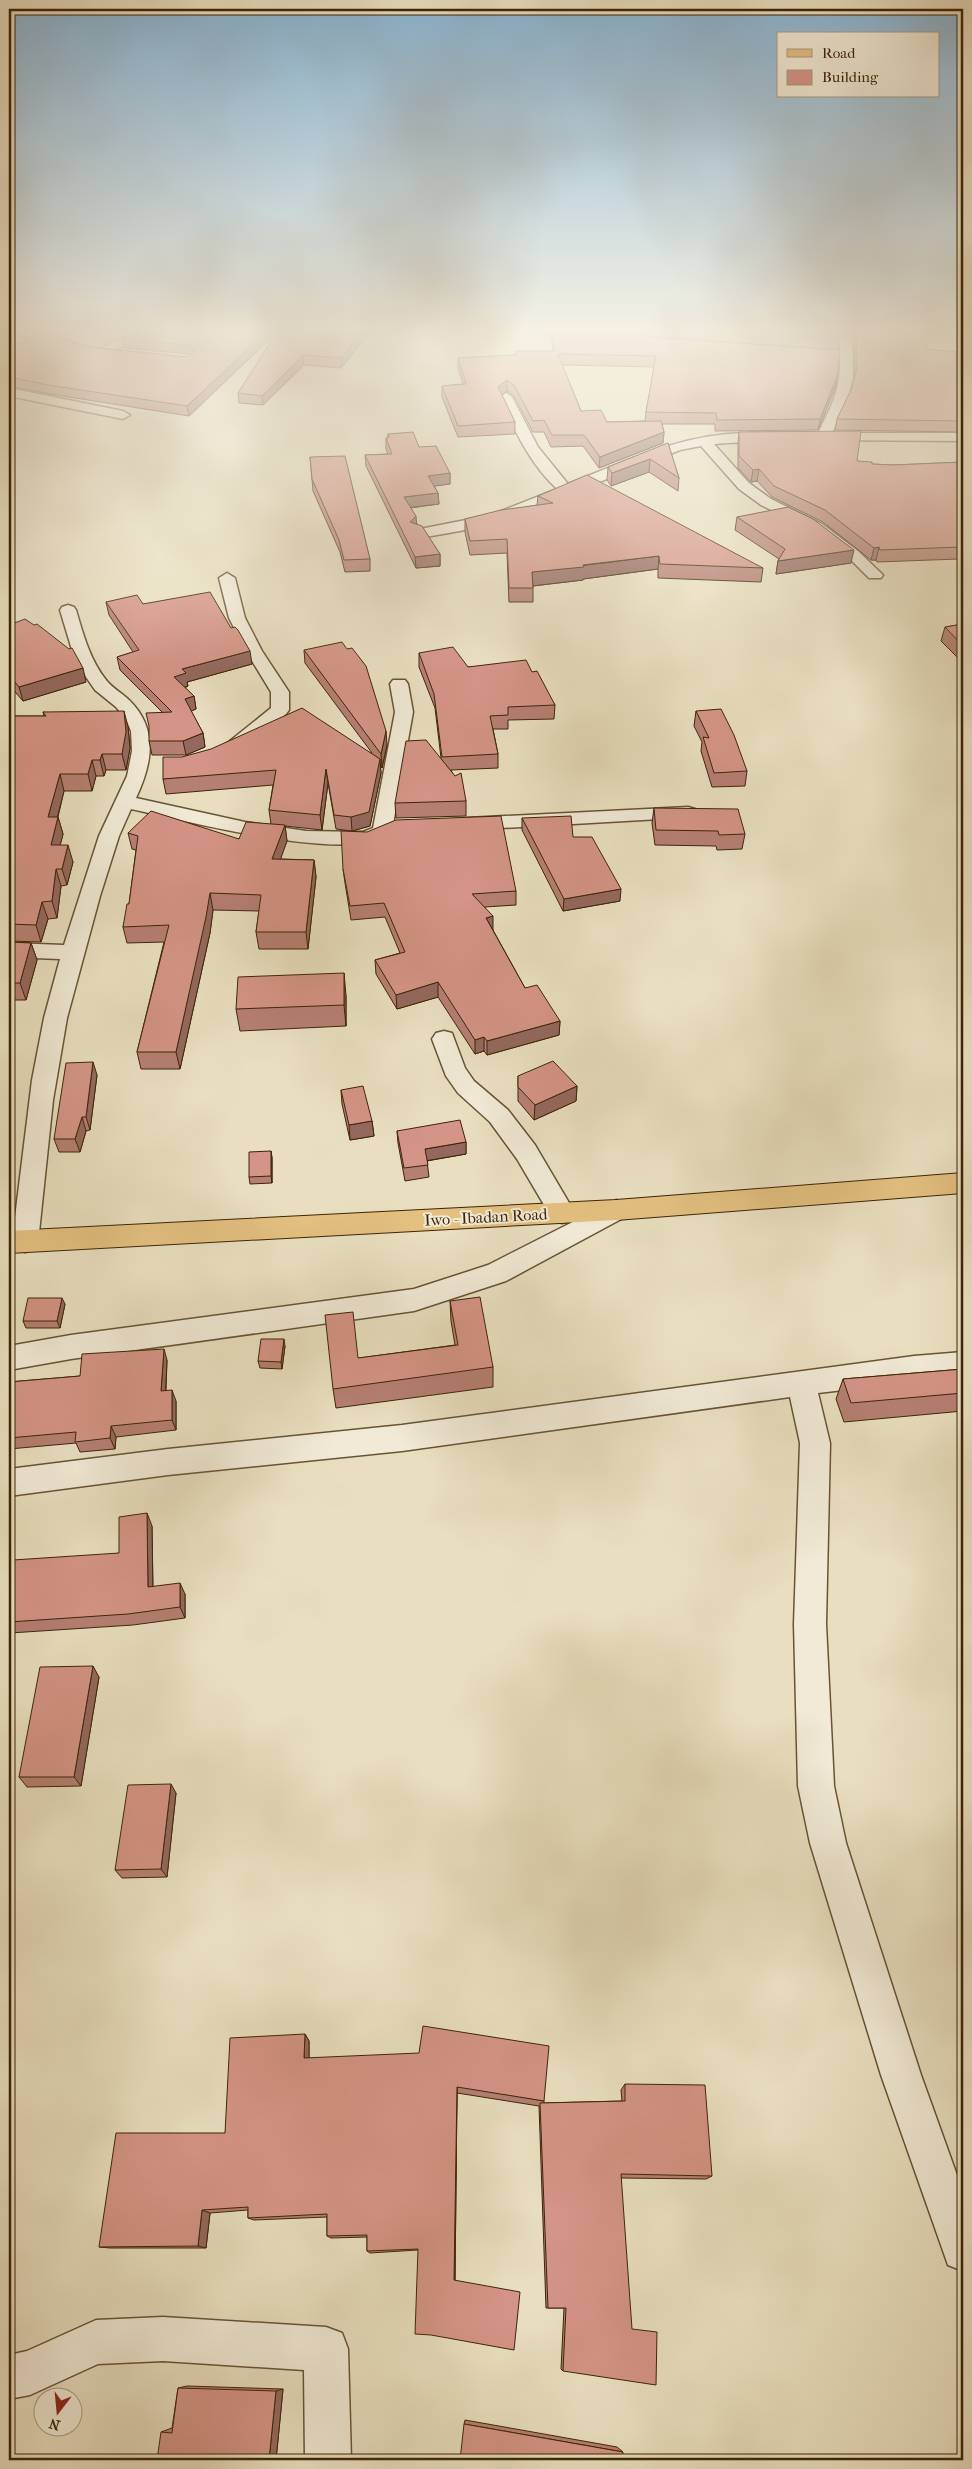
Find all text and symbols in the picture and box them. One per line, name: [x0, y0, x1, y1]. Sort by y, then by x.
legend: [777, 32, 940, 98]
text: Road: [822, 44, 856, 62]
text: Building: [822, 68, 879, 86]
street label: Iwo - Ibadan Road: [424, 1204, 548, 1230]
north arrow: [32, 2386, 82, 2436]
text: N: [47, 2414, 62, 2434]

